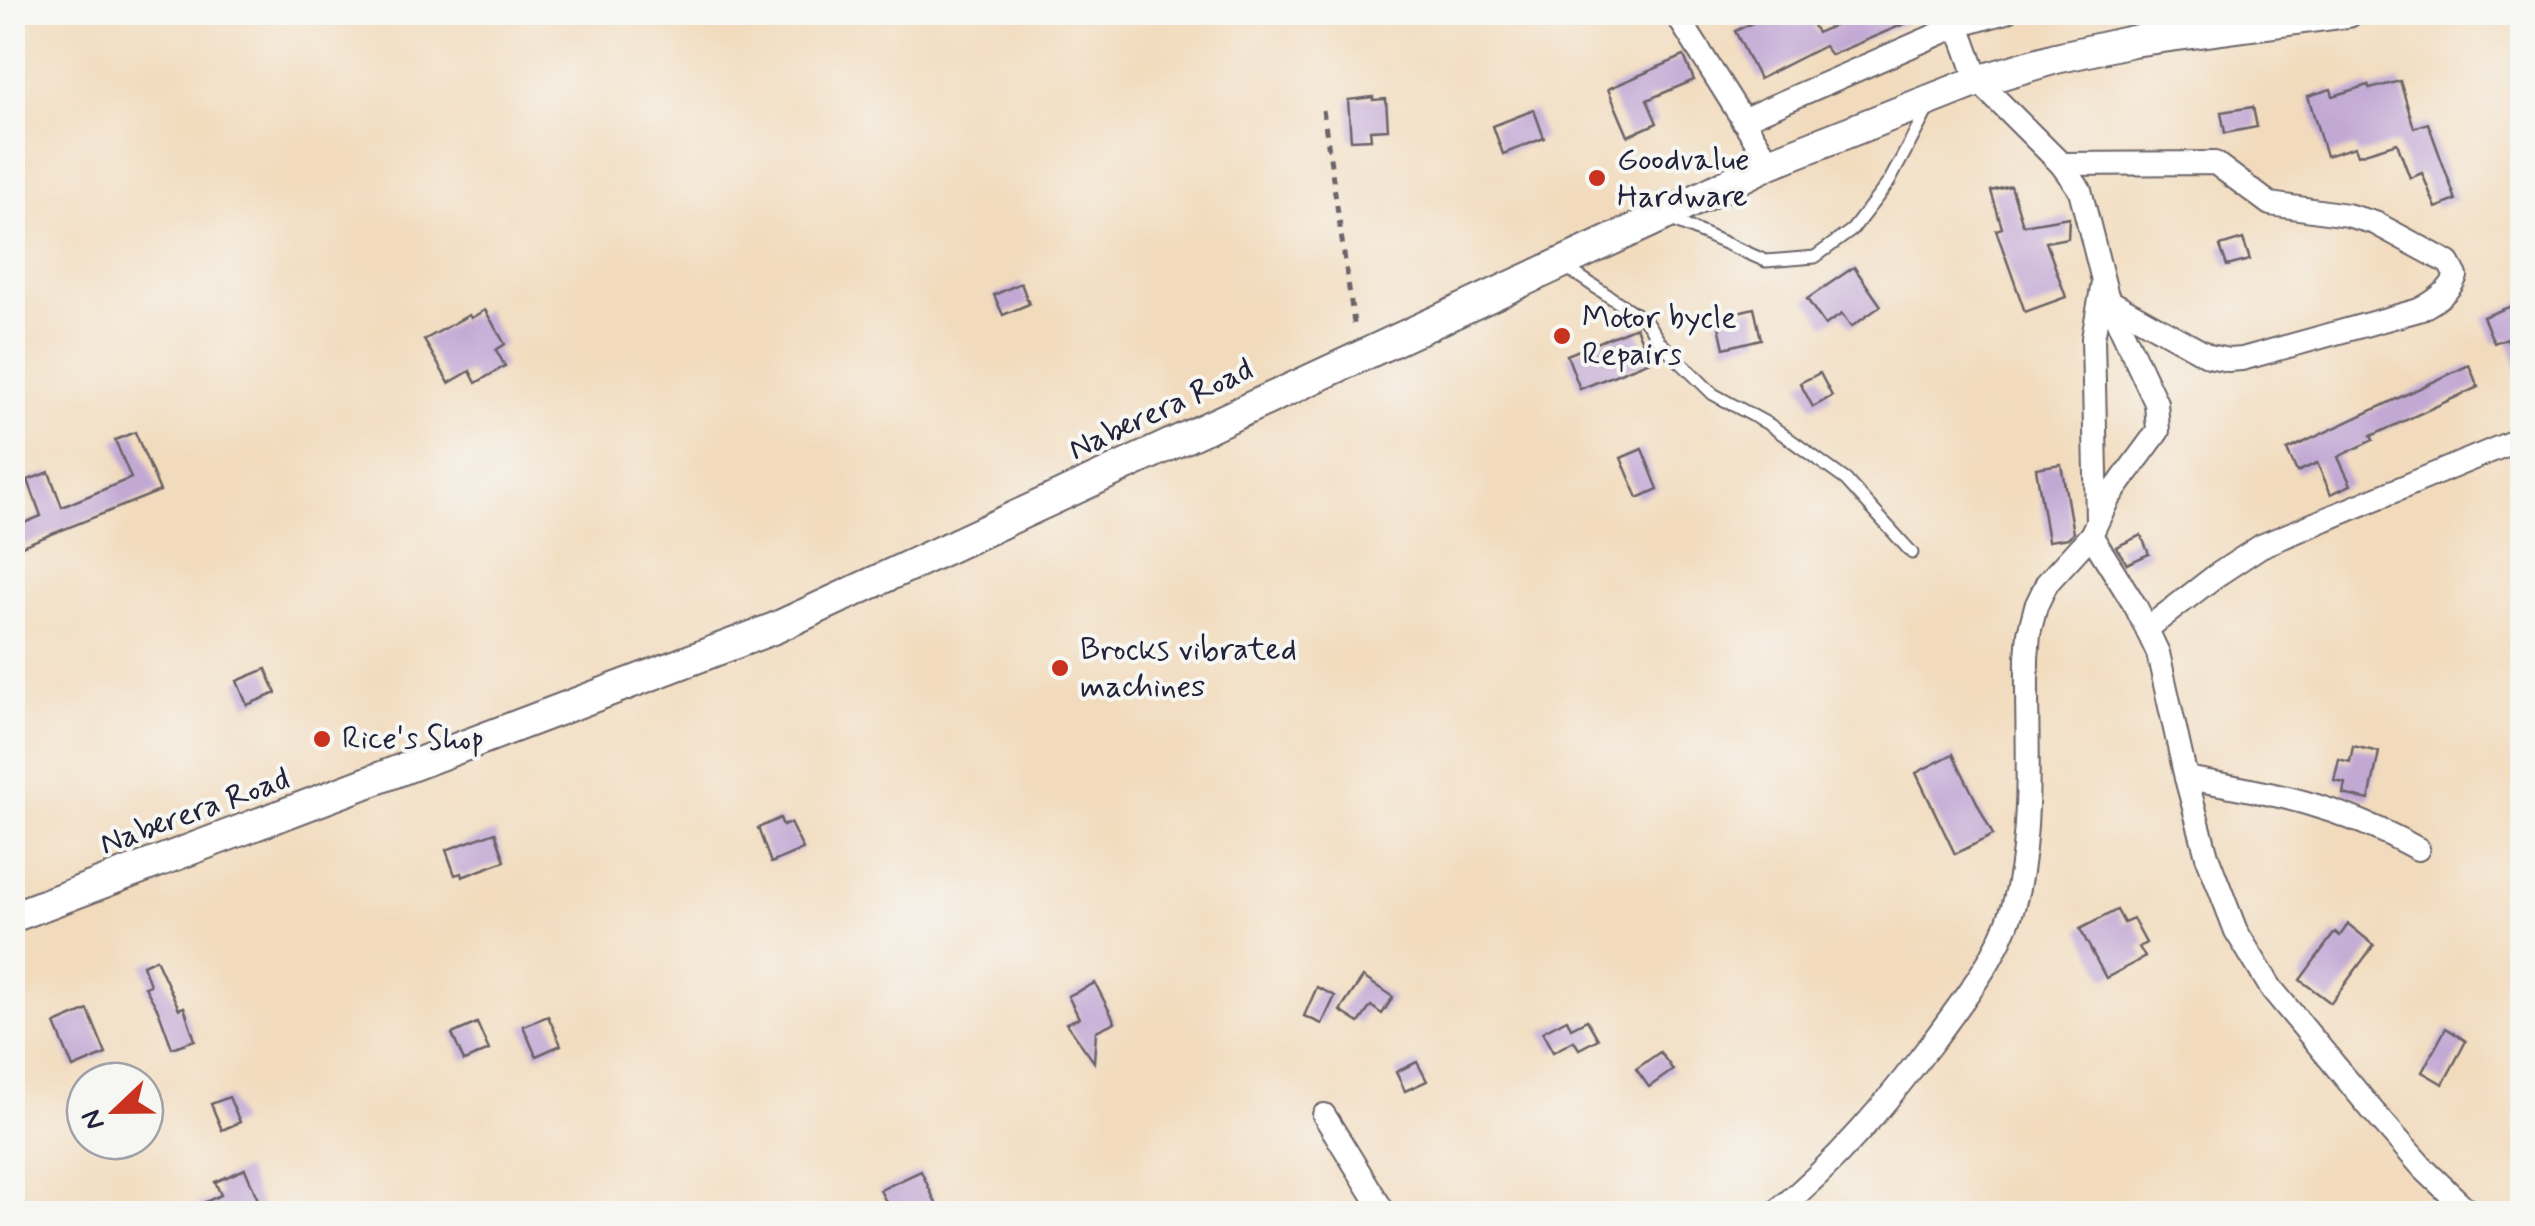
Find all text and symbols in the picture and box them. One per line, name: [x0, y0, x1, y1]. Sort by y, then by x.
place label: Goodvalue Hardware: [1617, 139, 1750, 218]
marker: Goodvalue Hardware: [1586, 167, 1608, 189]
place label: Motor bycle Repairs: [1582, 297, 1737, 376]
marker: Motor bycle Repairs: [1551, 325, 1573, 347]
street label: Naberera Road: [1062, 349, 1260, 471]
place label: Brocks vibrated machines: [1080, 629, 1297, 708]
marker: Brocks vibrated machines: [1049, 657, 1071, 679]
place label: Rice's Shop: [342, 718, 484, 760]
marker: Rice's Shop: [311, 728, 333, 750]
street label: Naberera Road: [94, 758, 296, 866]
north arrow: [65, 1061, 165, 1161]
text: N: [73, 1104, 115, 1135]

